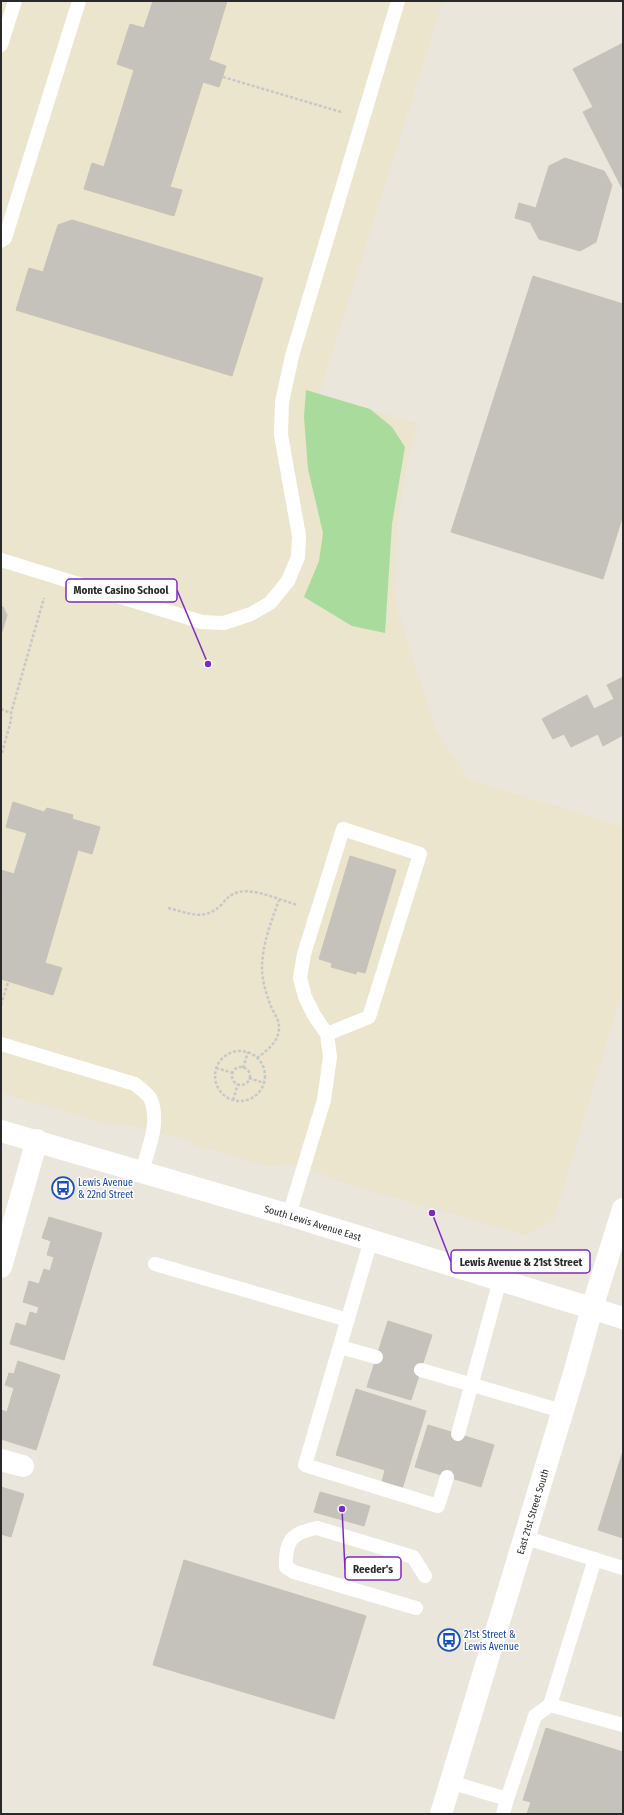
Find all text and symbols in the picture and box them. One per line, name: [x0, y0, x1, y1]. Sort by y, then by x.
callout: Monte Casino School: [66, 579, 177, 602]
text: Monte Casino School: [74, 584, 169, 597]
bus stop icon: Lewis Avenue & 22nd Street: [50, 1175, 76, 1201]
place label: Lewis Avenue & 22nd Street: [78, 1177, 134, 1201]
street label: South Lewis Avenue East: [263, 1203, 363, 1244]
callout: Lewis Avenue & 21st Street: [451, 1250, 590, 1273]
text: Lewis Avenue & 21st Street: [460, 1256, 582, 1269]
street label: East 21st Street South: [515, 1468, 552, 1556]
callout: Reeder's: [345, 1557, 401, 1580]
text: Reeder's: [353, 1563, 393, 1576]
bus stop icon: 21st Street & Lewis Avenue: [436, 1627, 462, 1653]
place label: 21st Street & Lewis Avenue: [464, 1629, 519, 1653]

